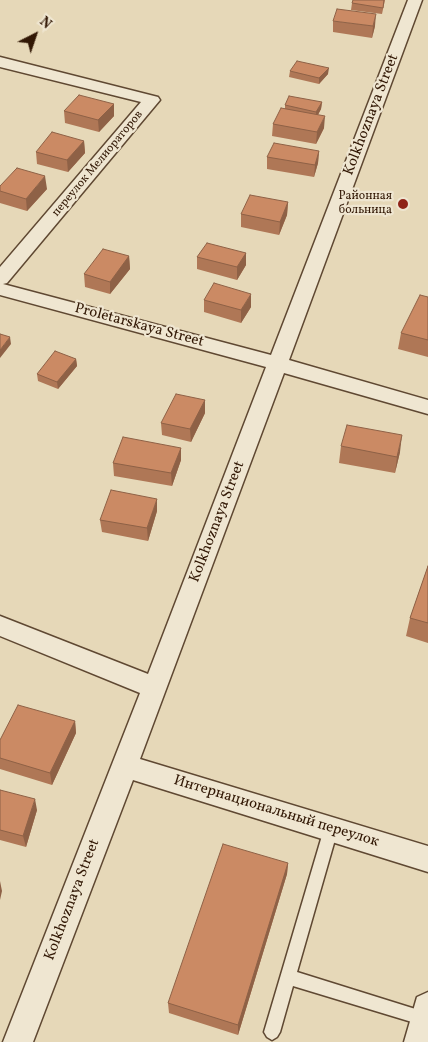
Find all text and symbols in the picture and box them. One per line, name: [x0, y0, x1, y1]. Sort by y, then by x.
north arrow: [10, 10, 60, 60]
text: N: [35, 13, 55, 34]
street label: Kolkhoznaya Street: [341, 52, 403, 178]
street label: переулок Мелиораторов: [49, 108, 147, 220]
place label: Районная больница: [339, 190, 392, 218]
marker: Районная больница: [396, 197, 410, 211]
street label: Proletarskaya Street: [72, 300, 206, 352]
street label: Kolkhoznaya Street: [187, 459, 249, 585]
street label: Интернациональный переулок: [171, 772, 381, 852]
street label: Kolkhoznaya Street: [42, 837, 104, 963]

